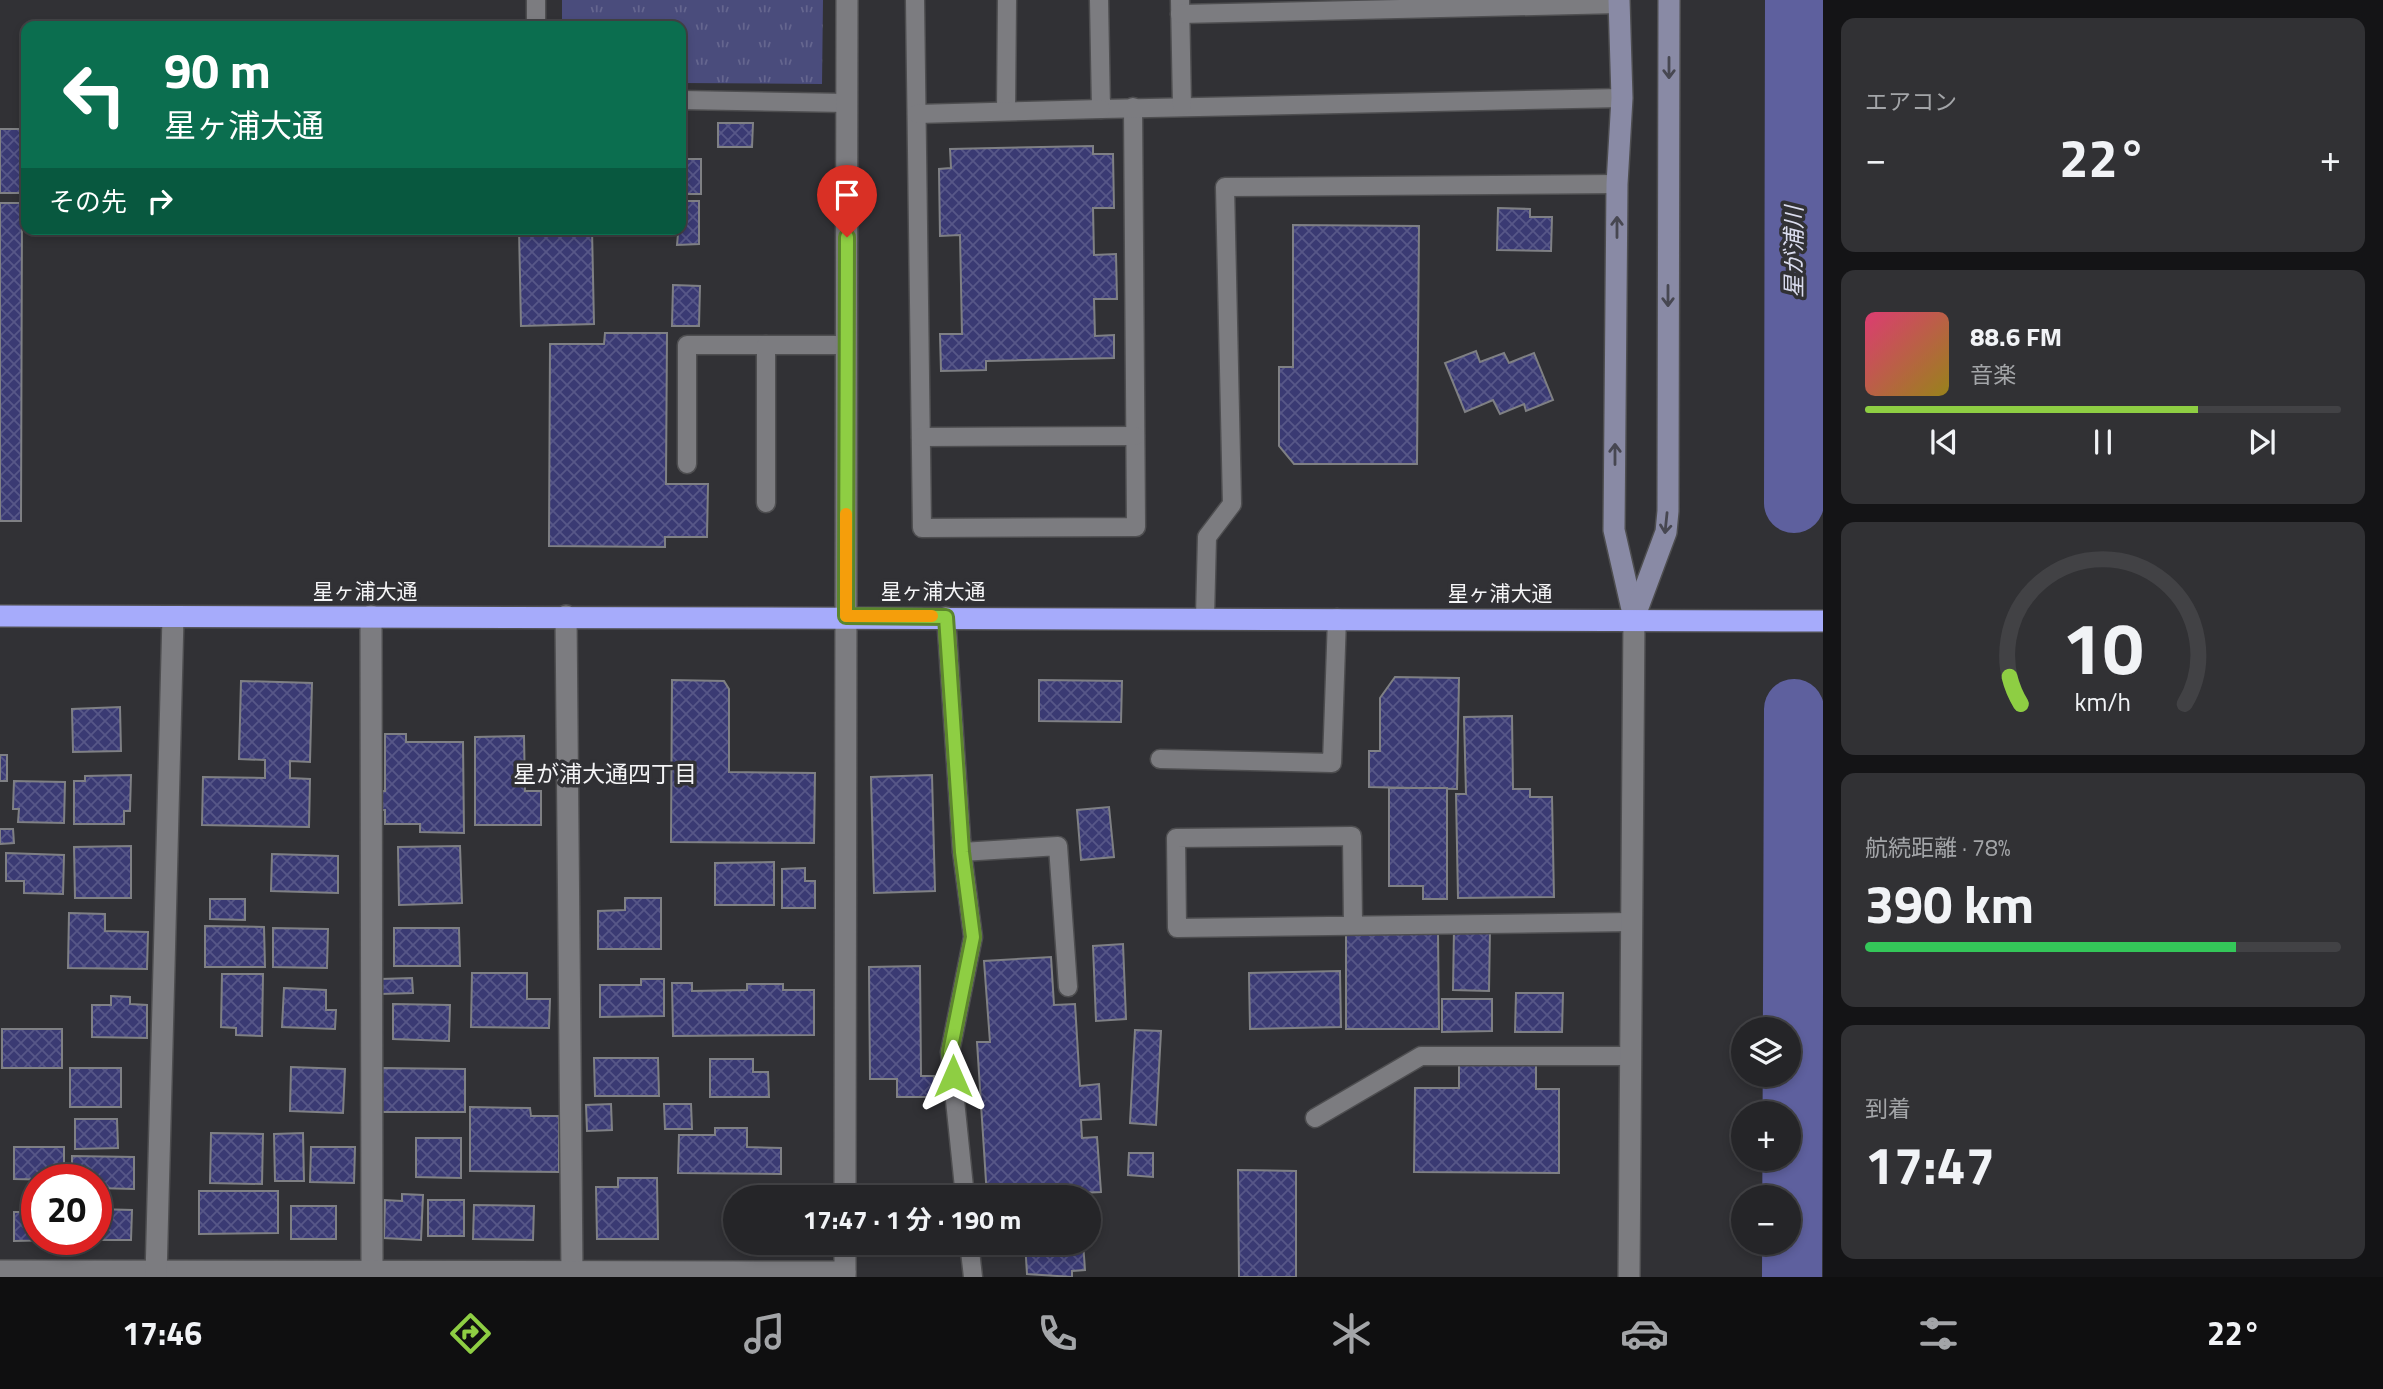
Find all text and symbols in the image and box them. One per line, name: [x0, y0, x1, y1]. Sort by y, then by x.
text: 90 m: [164, 32, 271, 107]
icon: left: [49, 49, 140, 140]
one-way arrow: [1662, 56, 1676, 79]
text: エアコン: [1865, 84, 1957, 119]
text: 星ヶ浦大通: [164, 101, 324, 149]
text: 22°: [2059, 118, 2147, 197]
text: −: [1865, 129, 1886, 187]
text: +: [2320, 129, 2341, 187]
pin: [817, 165, 877, 237]
icon: arrive: [828, 176, 866, 214]
text: その先: [49, 182, 127, 221]
icon: right: [141, 182, 179, 220]
water label: 星が浦川: [1776, 203, 1811, 298]
one-way arrow: [1610, 216, 1624, 239]
one-way arrow: [1661, 284, 1675, 307]
text: 88.6 FM: [1970, 317, 2062, 356]
text: 音楽: [1970, 357, 2016, 392]
icon: previous: [1925, 423, 1963, 461]
icon: pause: [2084, 423, 2122, 461]
icon: next: [2243, 423, 2281, 461]
one-way arrow: [1608, 443, 1622, 466]
one-way arrow: [1659, 511, 1672, 534]
street label: 星ヶ浦大通: [313, 575, 418, 607]
street label: 星ヶ浦大通: [881, 575, 986, 607]
street label: 星ヶ浦大通: [1448, 577, 1553, 609]
text: 10: [2062, 593, 2144, 703]
text: km/h: [2075, 683, 2131, 721]
district label: 星が浦大通四丁目: [513, 756, 697, 791]
text: 航続距離 · 78%: [1865, 830, 2011, 865]
text: 390 km: [1865, 864, 2034, 943]
map controls: [1731, 1017, 1801, 1255]
button: layers: [1731, 1017, 1801, 1087]
position arrow: [916, 1039, 990, 1113]
text: 到着: [1865, 1091, 1911, 1126]
button: +: [1731, 1101, 1801, 1171]
text: 17:47: [1865, 1125, 1995, 1204]
speed limit sign: 20: [21, 1164, 112, 1255]
button: −: [1731, 1185, 1801, 1255]
text: 17:47 · 1 分 · 190 m: [803, 1200, 1021, 1239]
text: 17:46: [122, 1309, 202, 1357]
icon: directions: [446, 1309, 495, 1358]
icon: music: [740, 1309, 789, 1358]
icon: phone: [1033, 1309, 1082, 1358]
icon: climate: [1327, 1309, 1376, 1358]
icon: car: [1620, 1309, 1669, 1358]
icon: filters: [1914, 1309, 1963, 1358]
text: 22°: [2207, 1309, 2261, 1357]

